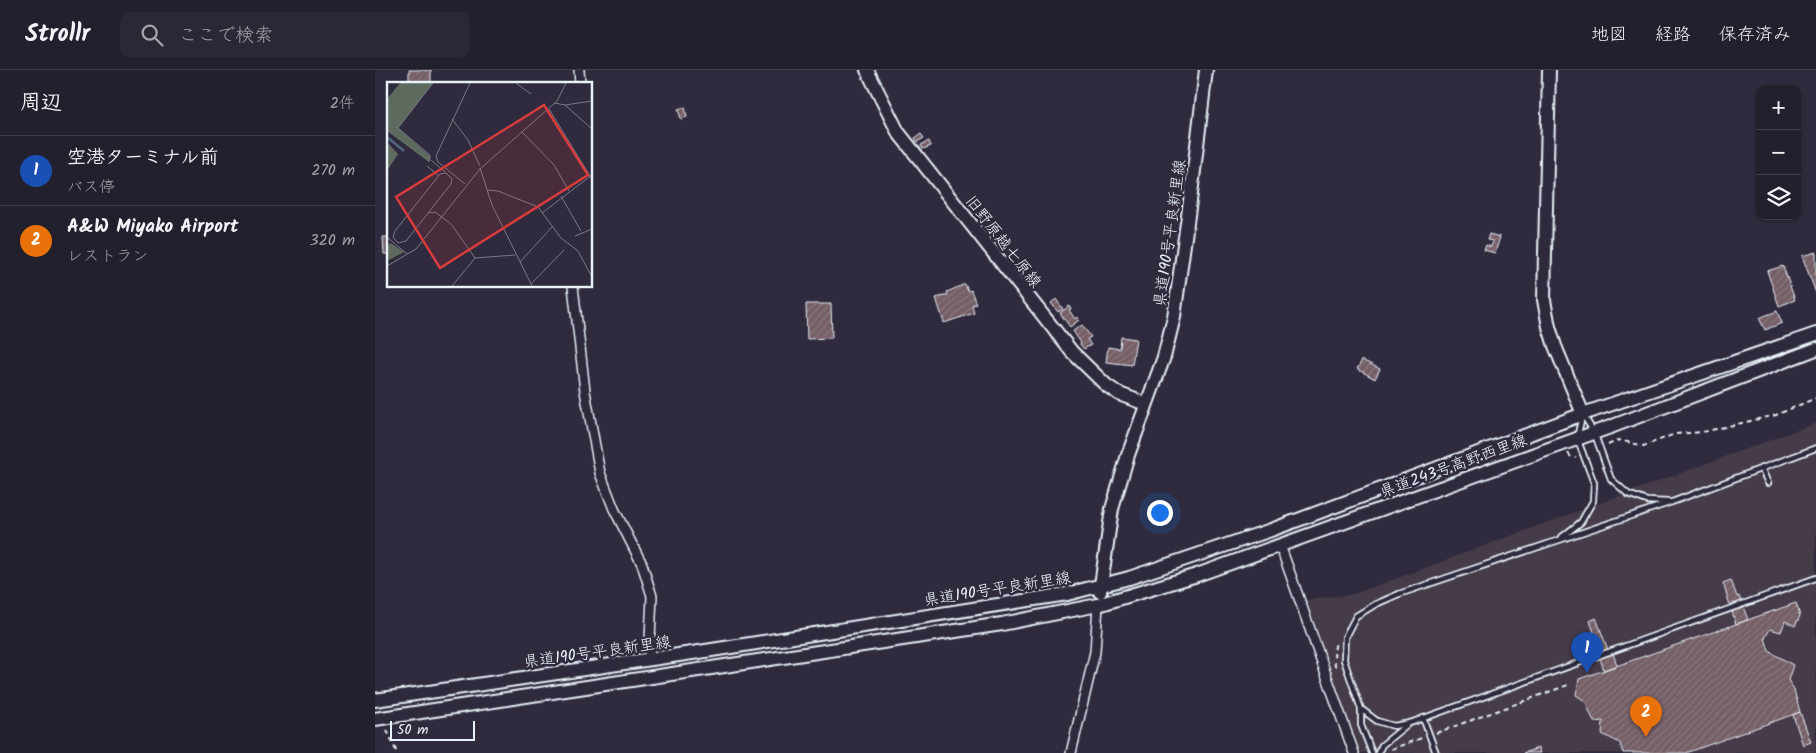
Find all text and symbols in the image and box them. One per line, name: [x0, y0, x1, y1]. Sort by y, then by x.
search box: [120, 12, 470, 57]
text: Strollr: [25, 15, 90, 54]
icon: search: [138, 21, 166, 49]
text: ここで検索: [178, 21, 273, 51]
text: 地図: [1591, 21, 1627, 50]
text: 経路: [1655, 21, 1691, 50]
text: 保存済み: [1719, 21, 1791, 50]
inset map: [387, 82, 593, 288]
map controls: [1756, 85, 1801, 220]
button: +: [1756, 85, 1801, 130]
text: 周辺: [20, 87, 62, 120]
text: 2件: [330, 91, 355, 116]
button: −: [1756, 130, 1801, 175]
text: 空港ターミナル前: [67, 143, 219, 173]
text: 1: [34, 158, 38, 183]
text: 270 m: [311, 158, 355, 183]
street label: 県道190号平良新里線: [1148, 158, 1193, 309]
text: バス停: [67, 175, 115, 200]
button: layers: [1756, 175, 1801, 220]
street label: 旧野原越七原線: [958, 190, 1047, 294]
text: A&W Miyako Airport: [67, 212, 238, 242]
text: 2: [31, 228, 41, 253]
text: 320 m: [309, 228, 355, 253]
text: レストラン: [67, 244, 148, 269]
street label: 県道243号高野西里線: [1376, 428, 1531, 505]
your location: [1147, 500, 1173, 526]
street label: 県道190号平良新里線: [922, 565, 1073, 613]
street label: 県道190号平良新里線: [522, 630, 673, 675]
pin: 1: [1571, 632, 1603, 673]
pin: 2: [1630, 696, 1662, 737]
scale bar: [390, 718, 475, 741]
text: 50 m: [397, 719, 428, 741]

